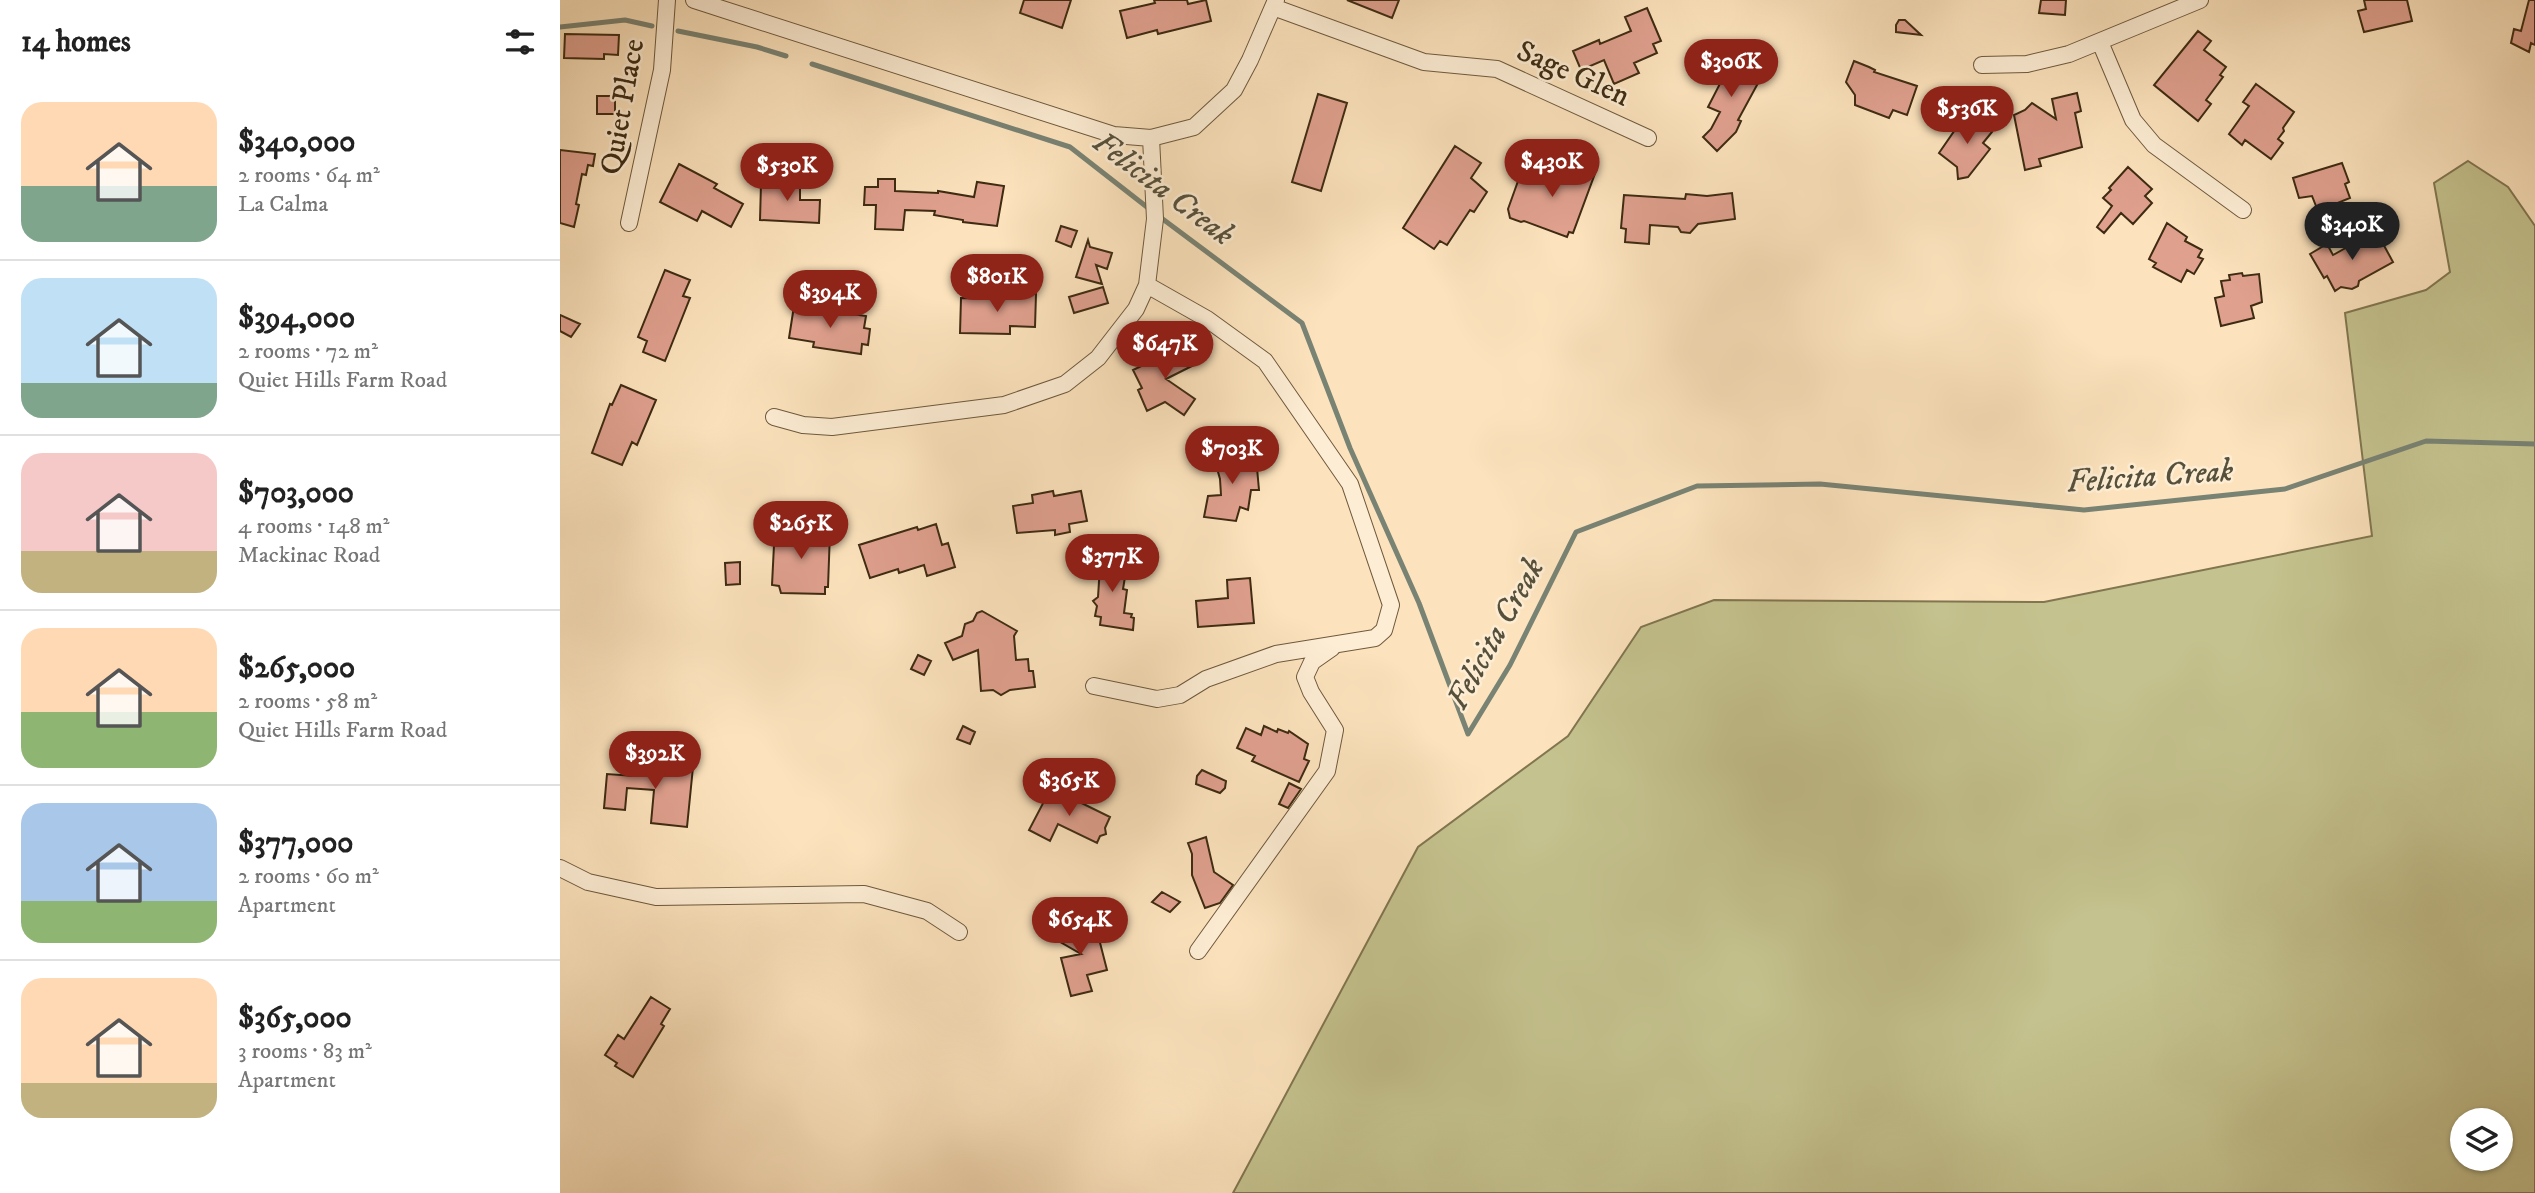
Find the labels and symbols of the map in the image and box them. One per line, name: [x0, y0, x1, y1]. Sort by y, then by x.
street label: Sage Glen: [1511, 33, 1636, 115]
street label: Quiet Place: [593, 36, 653, 178]
pin: $306K: [1682, 40, 1780, 99]
pin: $536K: [1918, 86, 2016, 146]
water label: Felicita Creak: [1084, 123, 1242, 256]
pin: $430K: [1503, 140, 1601, 199]
pin: $530K: [738, 144, 836, 203]
pin: $340K: [2303, 202, 2401, 262]
pin: $801K: [948, 254, 1046, 314]
pin: $394K: [781, 270, 879, 330]
pin: $647K: [1116, 322, 1214, 381]
pin: $703K: [1183, 426, 1281, 486]
water label: Felicita Creak: [2065, 451, 2235, 503]
pin: $265K: [752, 502, 850, 561]
pin: $377K: [1063, 534, 1161, 594]
water label: Felicita Creak: [1438, 551, 1554, 717]
pin: $392K: [606, 732, 704, 791]
pin: $365K: [1020, 758, 1118, 818]
pin: $654K: [1031, 898, 1129, 957]

